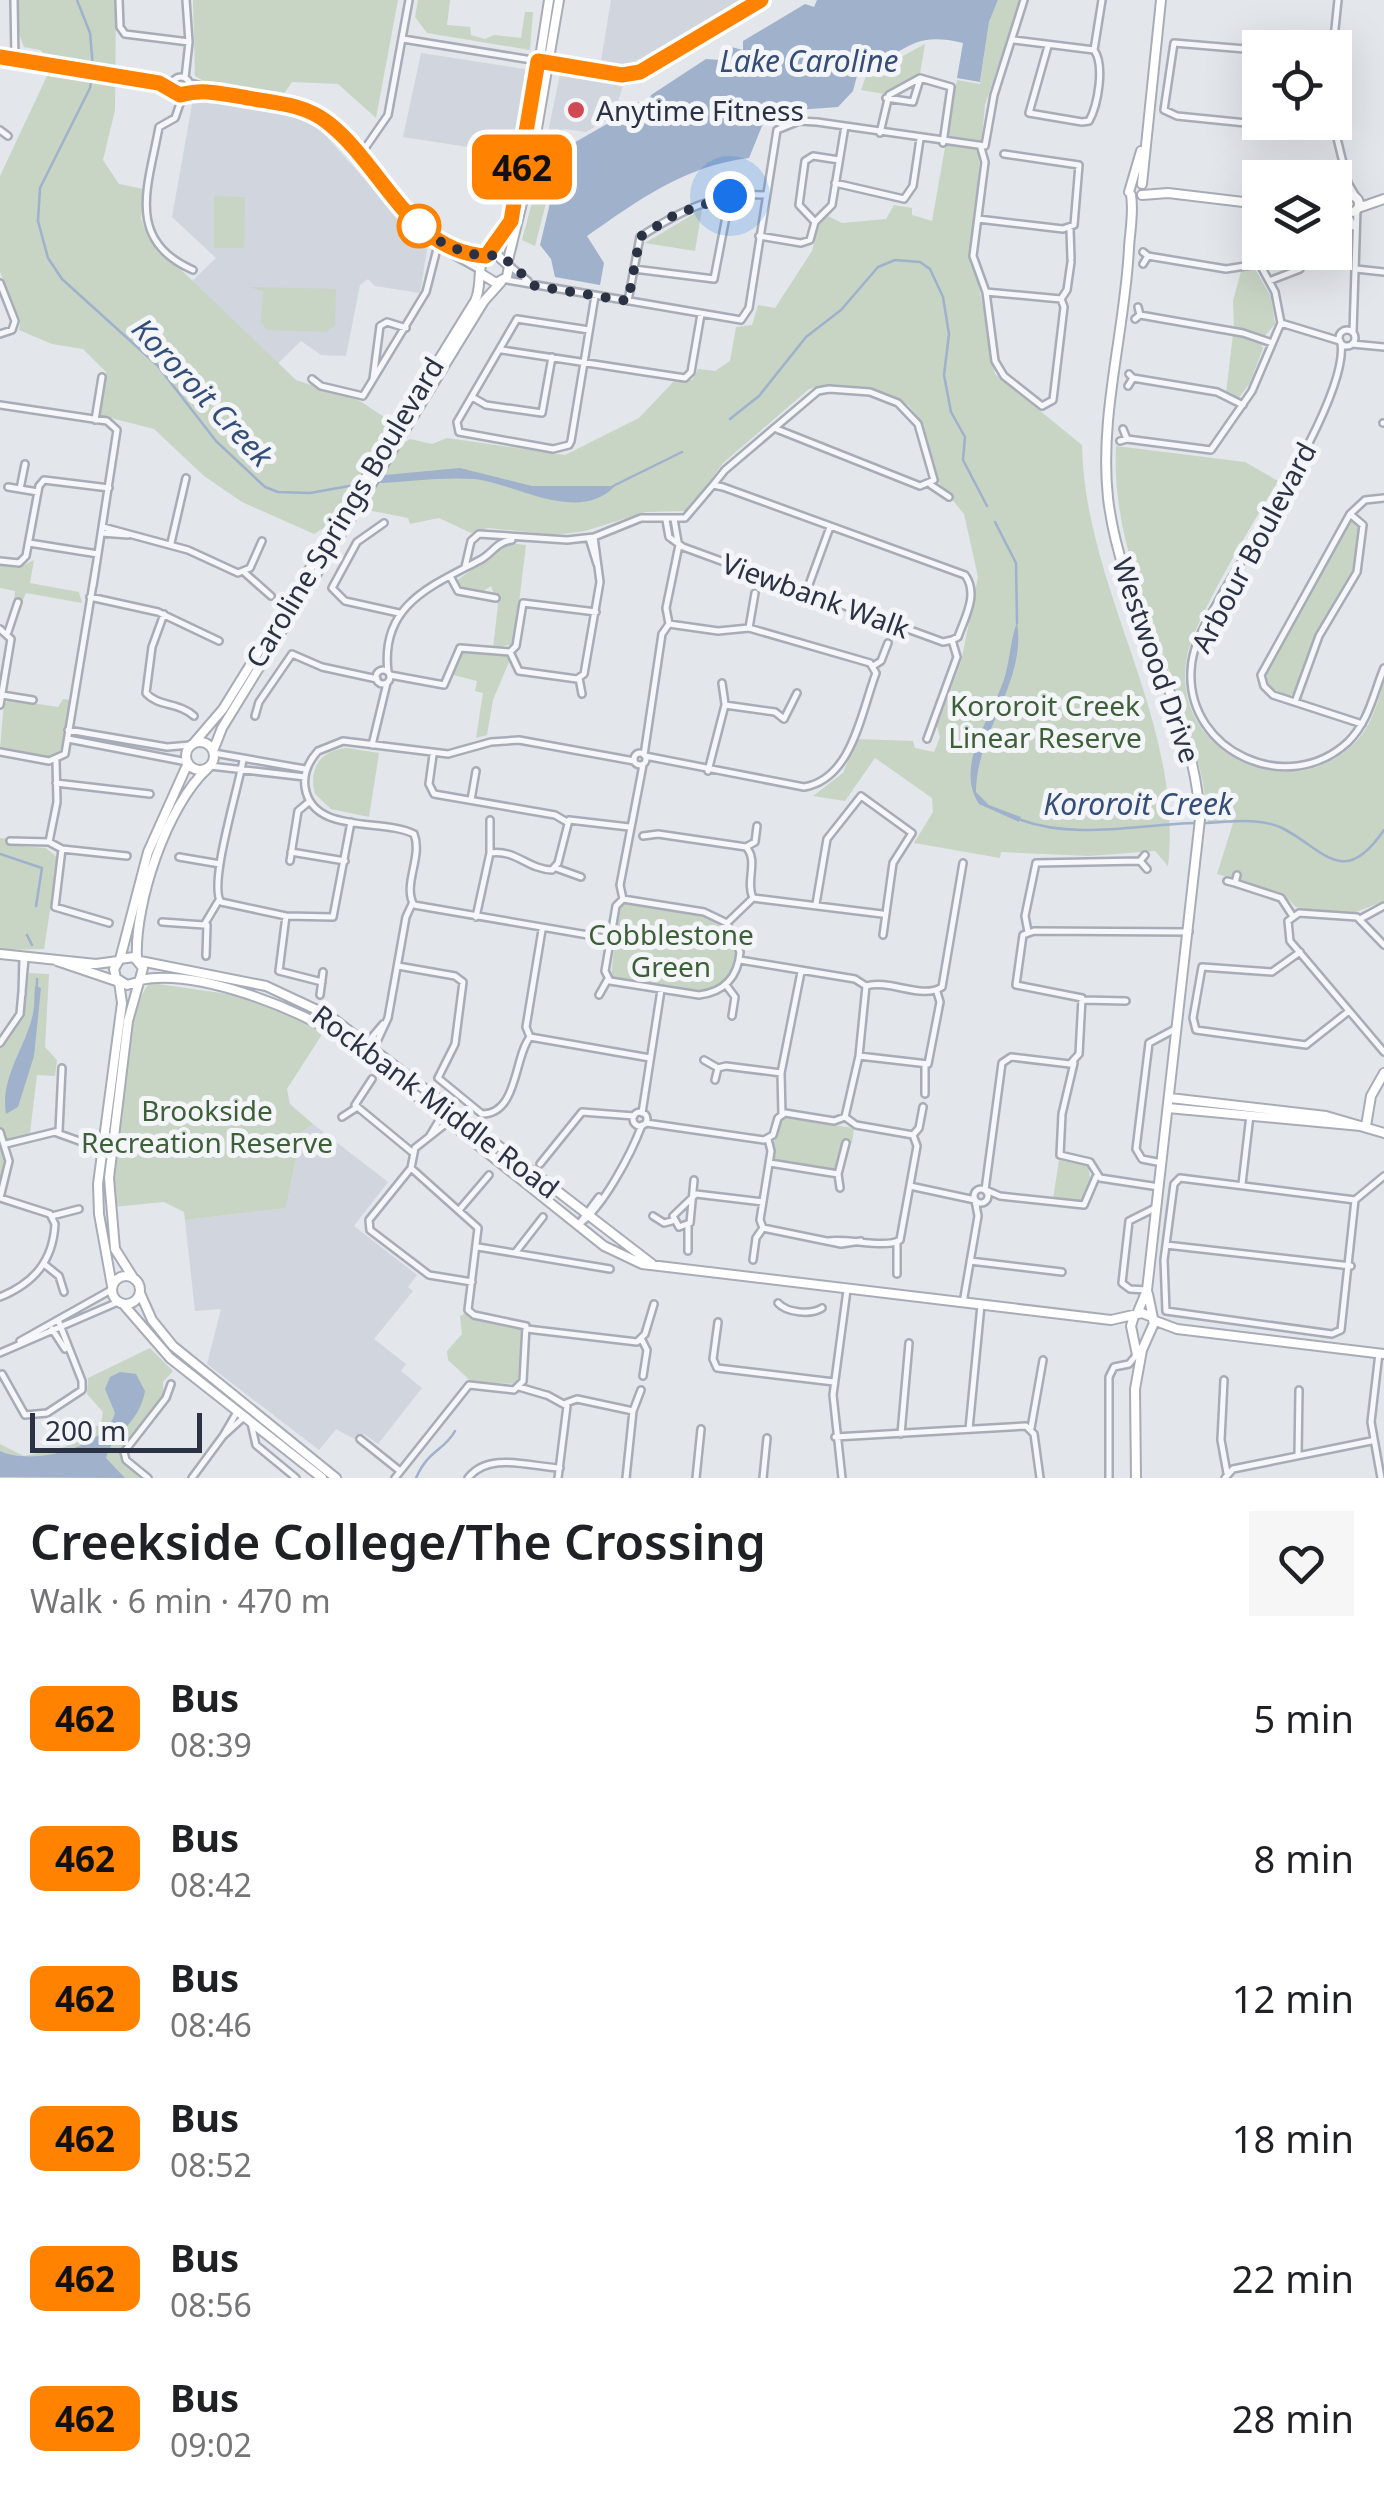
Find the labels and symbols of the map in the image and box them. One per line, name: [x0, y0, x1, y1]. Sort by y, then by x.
water label: Lake Caroline: [719, 40, 899, 81]
place label: Anytime Fitness: [596, 91, 804, 129]
marker: Anytime Fitness: [565, 99, 587, 121]
line badge: 462: [464, 134, 580, 200]
your location: [705, 171, 755, 221]
unlabelled marker: [398, 205, 440, 247]
water label: Kororoit Creek: [123, 309, 283, 476]
street label: Caroline Springs Boulevard: [236, 350, 452, 674]
street label: Arbour Boulevard: [1182, 435, 1324, 659]
street label: Viewbank Walk: [717, 543, 915, 647]
street label: Westwood Drive: [1104, 552, 1210, 768]
park label: Kororoit Creek Linear Reserve: [948, 686, 1142, 756]
water label: Kororoit Creek: [1043, 783, 1234, 824]
park label: Cobblestone Green: [588, 915, 754, 985]
street label: Rockbank Middle Road: [305, 996, 567, 1206]
park label: Brookside Recreation Reserve: [81, 1091, 333, 1161]
scale bar: [30, 1408, 202, 1452]

